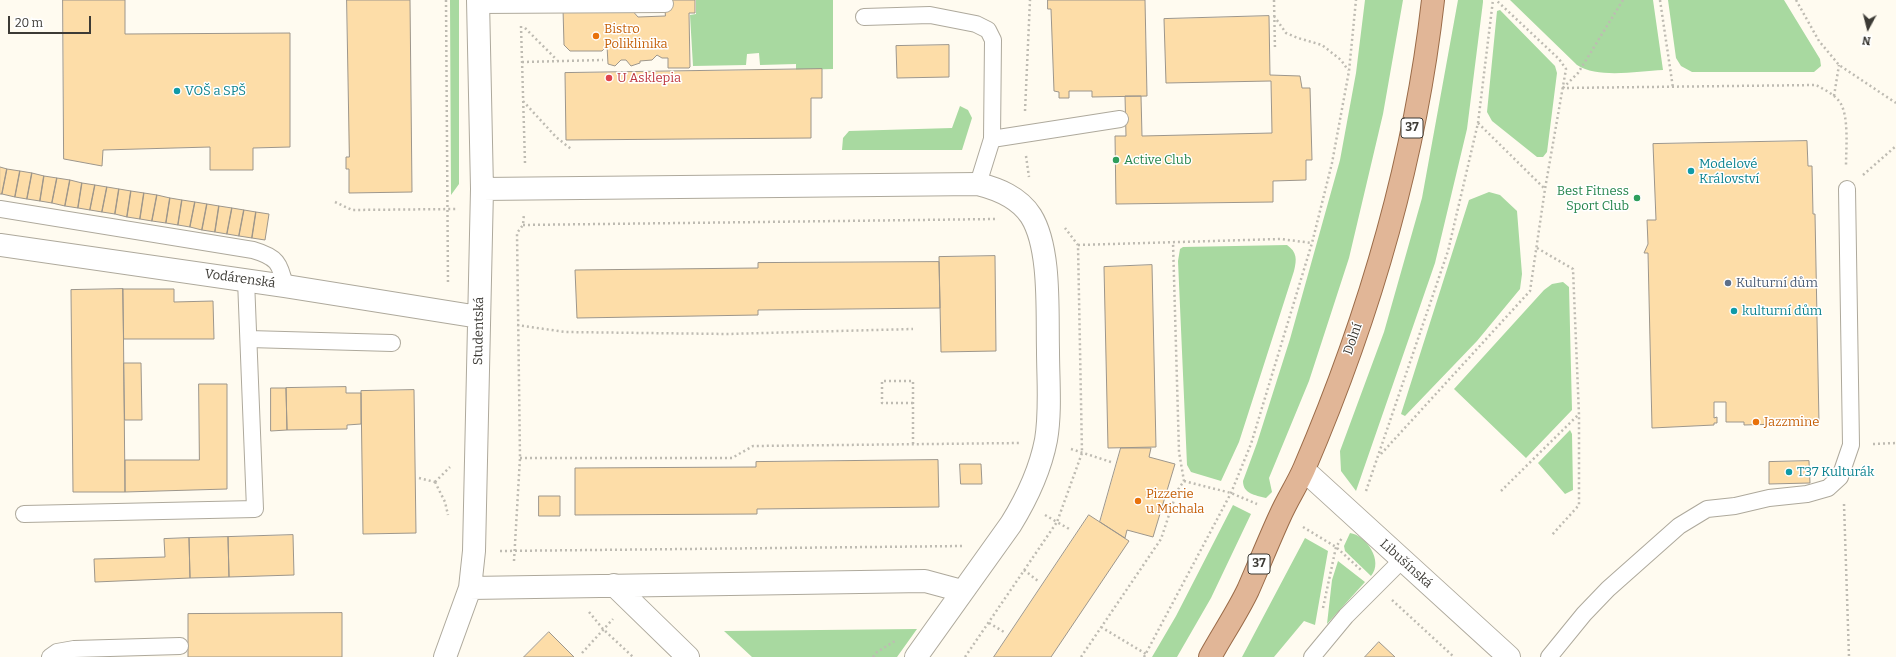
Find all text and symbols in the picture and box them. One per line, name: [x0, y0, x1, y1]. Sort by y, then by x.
scale bar: [10, 8, 93, 34]
north arrow: [1848, 8, 1888, 48]
text: 20 m: [15, 16, 43, 30]
place label: Bistro Poliklinika: [604, 21, 668, 52]
marker: Bistro Poliklinika: [591, 31, 601, 41]
text: N: [1861, 33, 1871, 47]
place label: U Asklepia: [617, 70, 681, 86]
marker: U Asklepia: [604, 73, 614, 83]
place label: VOŠ a SPŠ: [185, 83, 246, 99]
marker: VOŠ a SPŠ: [172, 86, 182, 96]
road number: 37: [1401, 118, 1423, 138]
place label: Active Club: [1124, 152, 1191, 168]
marker: Active Club: [1111, 155, 1121, 165]
place label: Modelové Království: [1699, 156, 1759, 187]
marker: Modelové Království: [1686, 166, 1696, 176]
place label: Best Fitness Sport Club: [1557, 183, 1629, 214]
marker: Best Fitness Sport Club: [1632, 193, 1642, 203]
street label: Vodárenská: [204, 266, 276, 292]
place label: Kulturní dům: [1736, 275, 1818, 291]
marker: Kulturní dům: [1723, 278, 1733, 288]
street label: Studentská: [471, 297, 487, 365]
place label: kulturní dům: [1742, 303, 1822, 319]
marker: kulturní dům: [1729, 306, 1739, 316]
street label: Dolní: [1340, 321, 1366, 357]
place label: Jazzmine: [1764, 414, 1819, 430]
marker: Jazzmine: [1751, 417, 1761, 427]
place label: T37 Kulturák: [1797, 464, 1874, 480]
marker: T37 Kulturák: [1784, 467, 1794, 477]
place label: Pizzerie u Michala: [1146, 486, 1204, 517]
marker: Pizzerie u Michala: [1133, 496, 1143, 506]
street label: Libušínská: [1377, 536, 1435, 592]
road number: 37: [1248, 554, 1270, 574]

